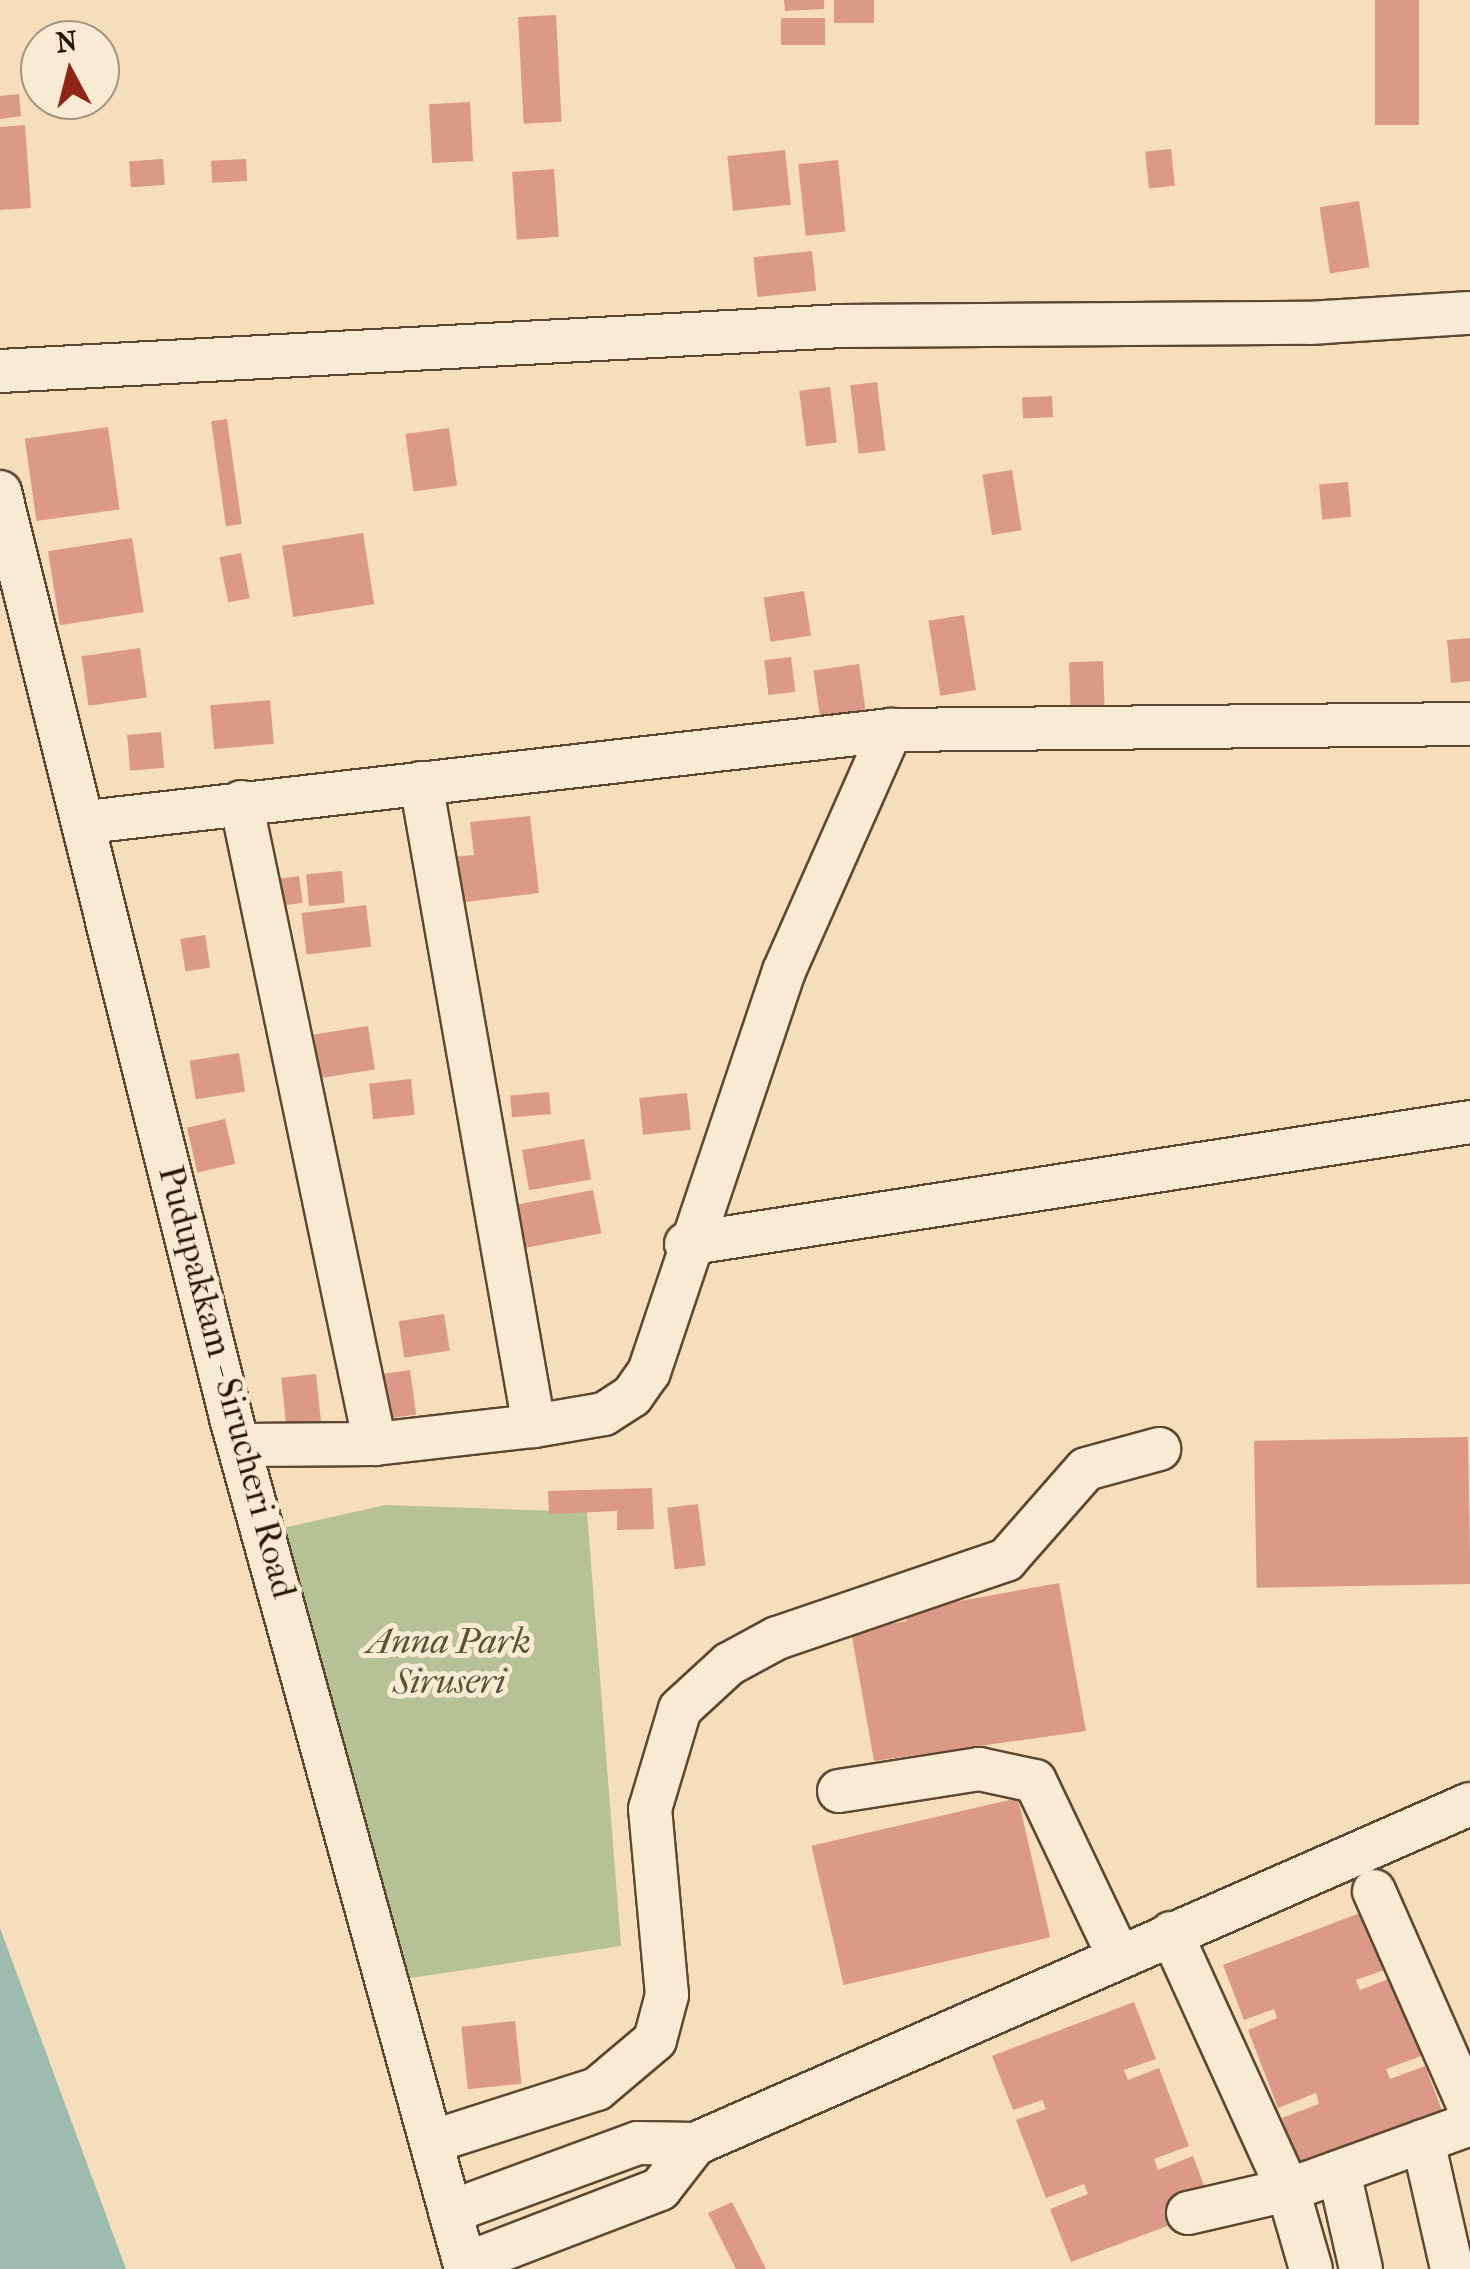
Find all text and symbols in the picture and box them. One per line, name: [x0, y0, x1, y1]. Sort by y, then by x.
north arrow: [20, 20, 120, 120]
text: N: [54, 24, 79, 59]
street label: Pudupakkam - Sirucheri Road: [149, 1161, 305, 1603]
park label: Anna Park Siruseri: [367, 1621, 531, 1703]

